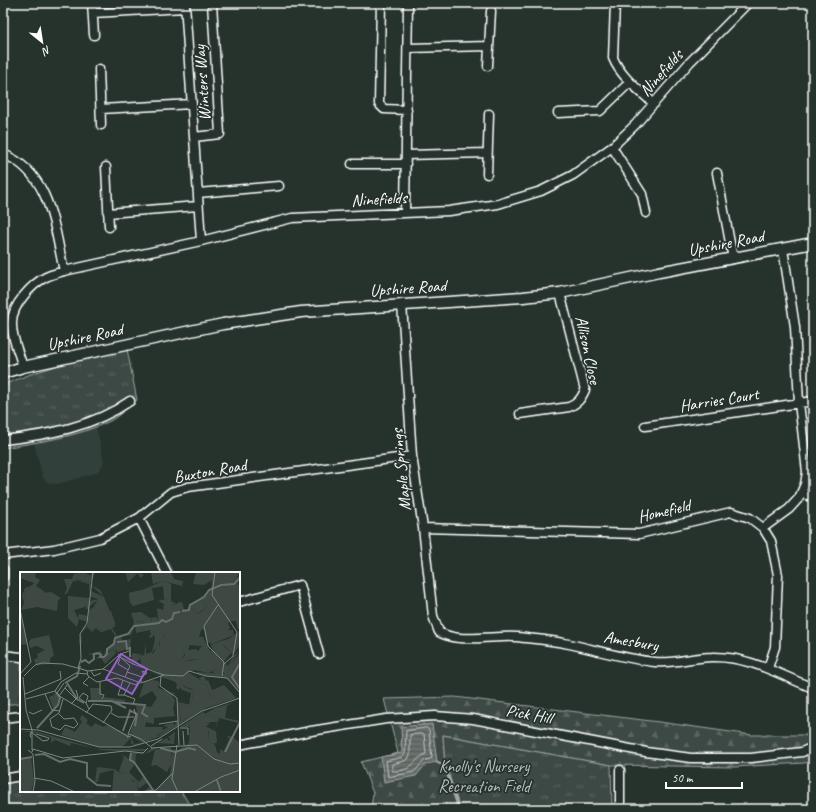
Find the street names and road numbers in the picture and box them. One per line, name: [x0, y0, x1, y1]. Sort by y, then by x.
street label: Winters Way: [189, 43, 215, 122]
street label: Ninefields: [635, 44, 689, 101]
street label: Ninefields: [351, 187, 409, 211]
street label: Upshire Road: [687, 225, 769, 261]
street label: Upshire Road: [369, 275, 450, 301]
street label: Allison Close: [571, 314, 606, 387]
street label: Upshire Road: [45, 318, 128, 355]
street label: Harries Court: [678, 383, 762, 417]
street label: Maple Springs: [386, 426, 416, 512]
street label: Buxton Road: [172, 454, 250, 488]
street label: Homefield: [636, 494, 695, 527]
street label: Amesbury: [602, 626, 661, 656]
street label: Pick Hill: [504, 700, 557, 729]

